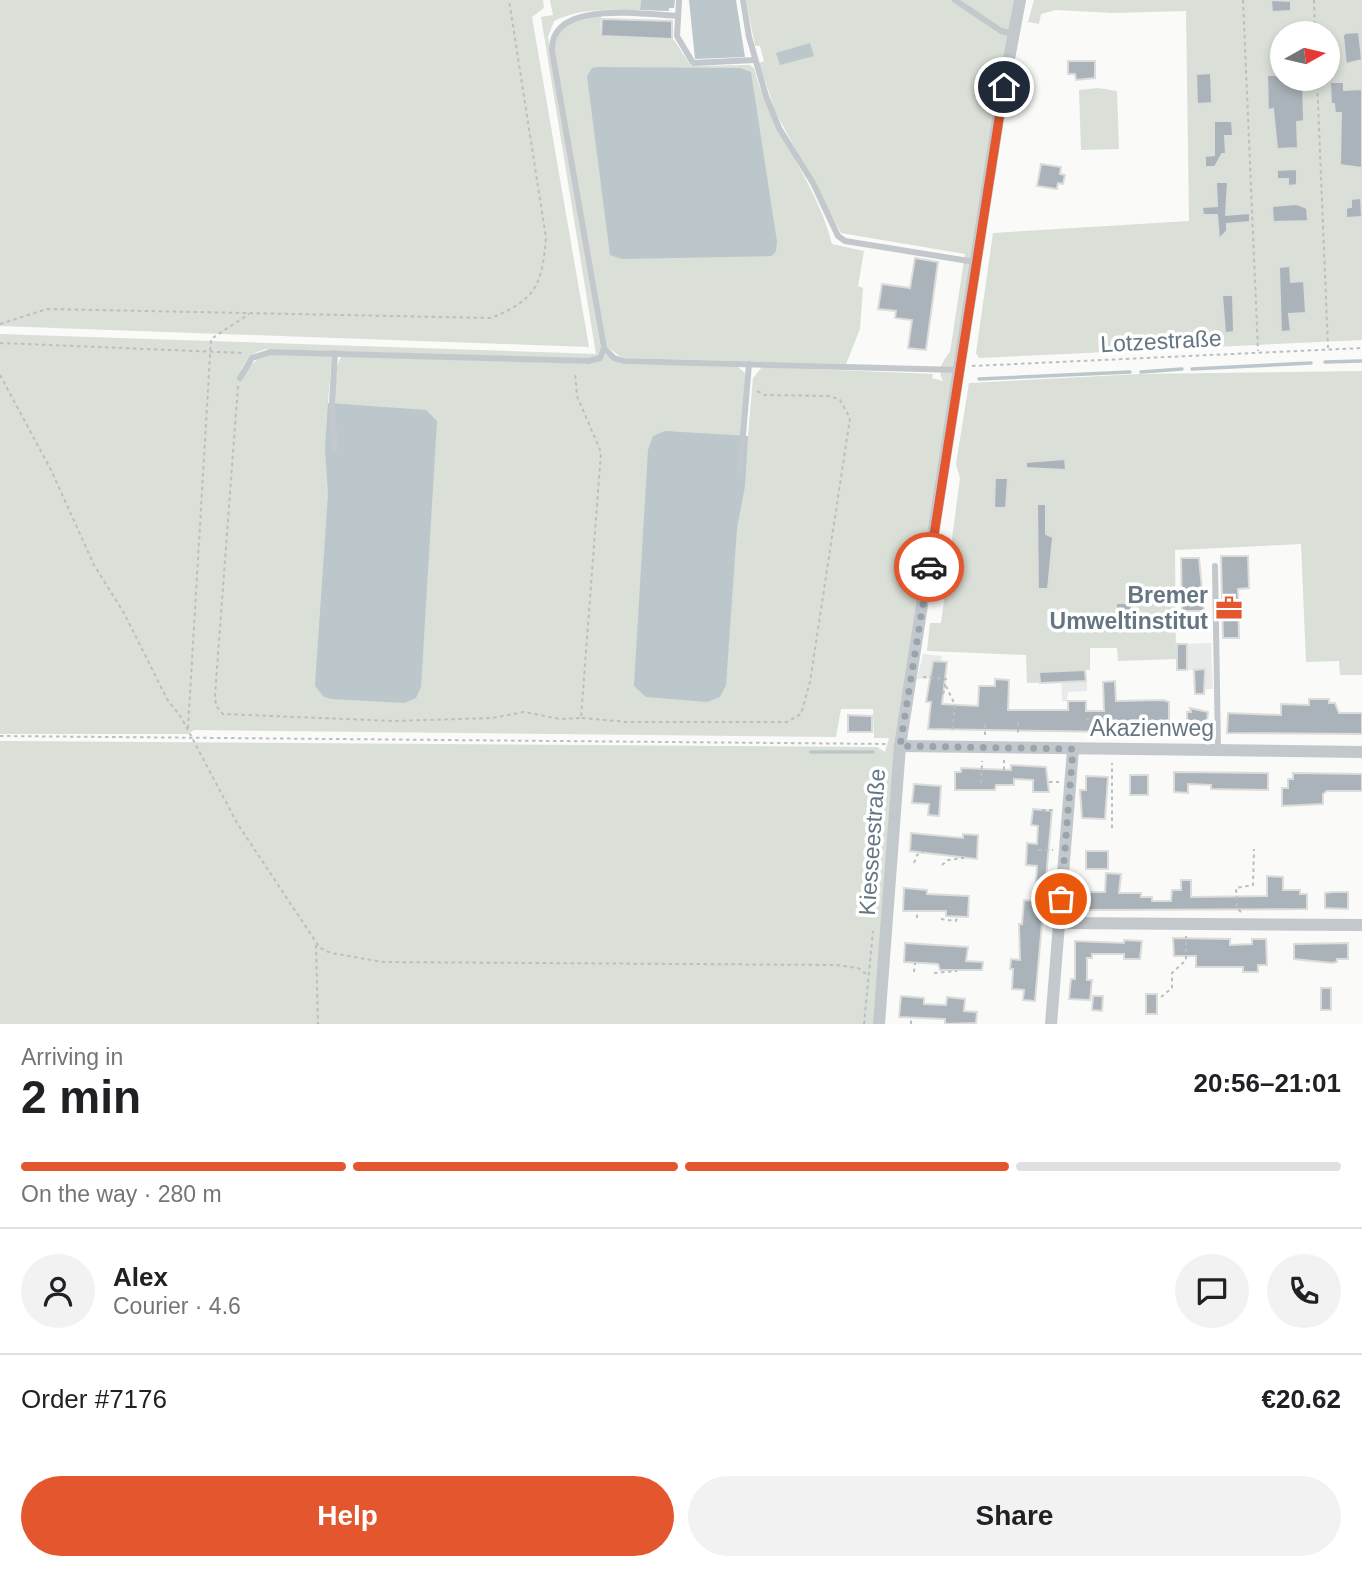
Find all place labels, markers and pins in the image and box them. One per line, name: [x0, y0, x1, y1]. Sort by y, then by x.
pin: [974, 57, 1034, 117]
place label: Bremer Umweltinstitut: [1050, 582, 1208, 634]
office icon: Bremer Umweltinstitut: [1214, 593, 1244, 623]
pin: [1031, 869, 1091, 929]

